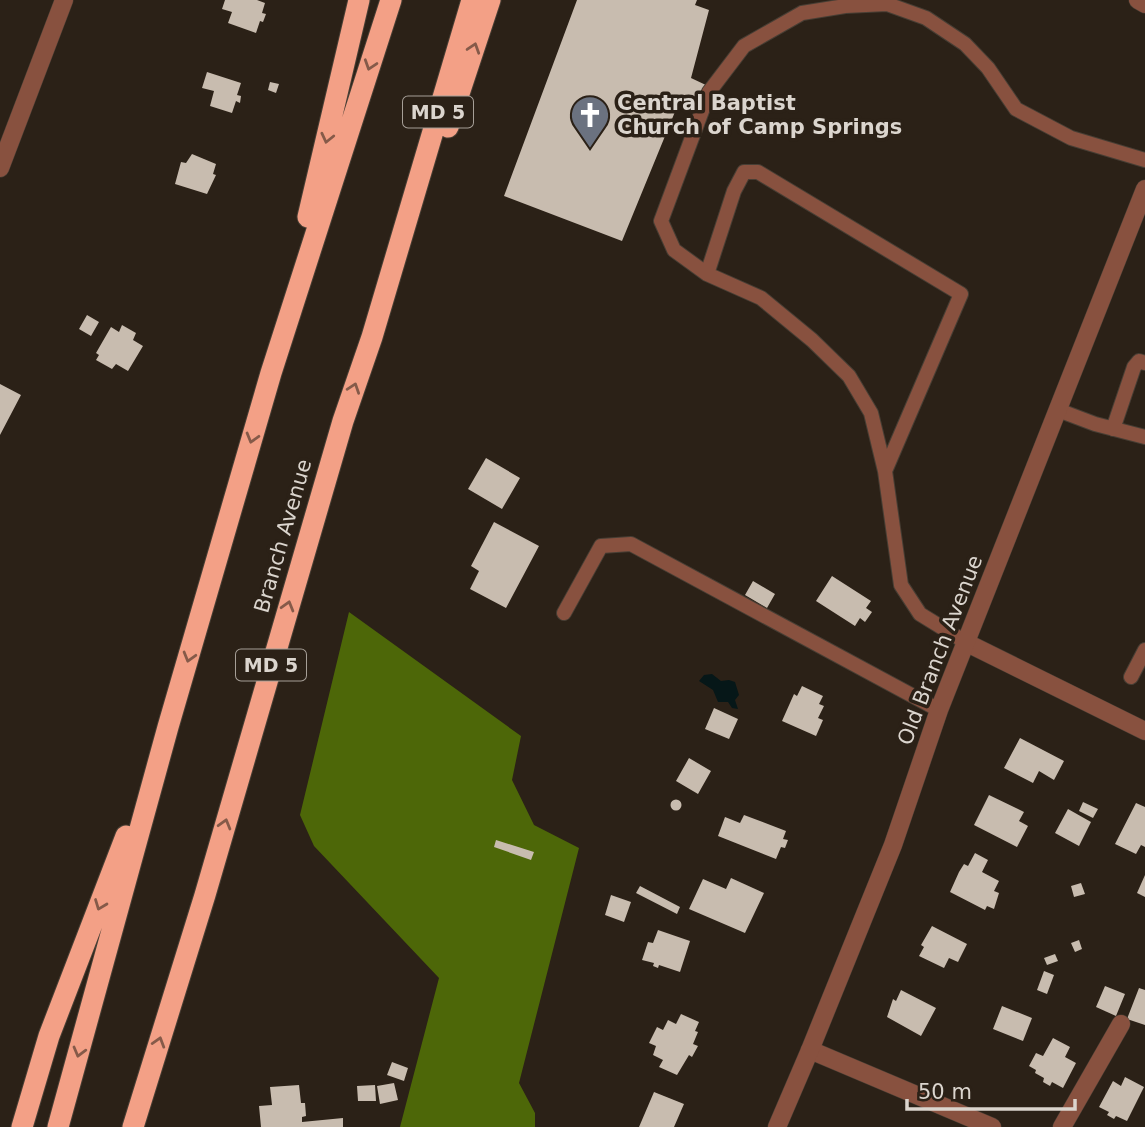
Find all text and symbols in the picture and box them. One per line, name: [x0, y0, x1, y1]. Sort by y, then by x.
one-way arrow: [466, 42, 481, 54]
one-way arrow: [364, 58, 378, 71]
place label: Central Baptist Church of Camp Springs: [617, 91, 902, 139]
church icon: Central Baptist Church of Camp Springs: [569, 94, 611, 149]
road number: MD 5: [403, 96, 473, 128]
one-way arrow: [320, 132, 335, 144]
one-way arrow: [346, 383, 360, 395]
one-way arrow: [245, 432, 260, 444]
street label: Branch Avenue: [250, 456, 316, 616]
street label: Old Branch Avenue: [893, 552, 987, 748]
one-way arrow: [280, 600, 295, 612]
one-way arrow: [182, 650, 197, 662]
road number: MD 5: [236, 650, 306, 680]
one-way arrow: [217, 819, 232, 831]
one-way arrow: [94, 898, 108, 910]
one-way arrow: [151, 1036, 165, 1049]
one-way arrow: [72, 1046, 87, 1058]
scale bar: [907, 1068, 1075, 1112]
text: 50 m: [918, 1080, 972, 1104]

